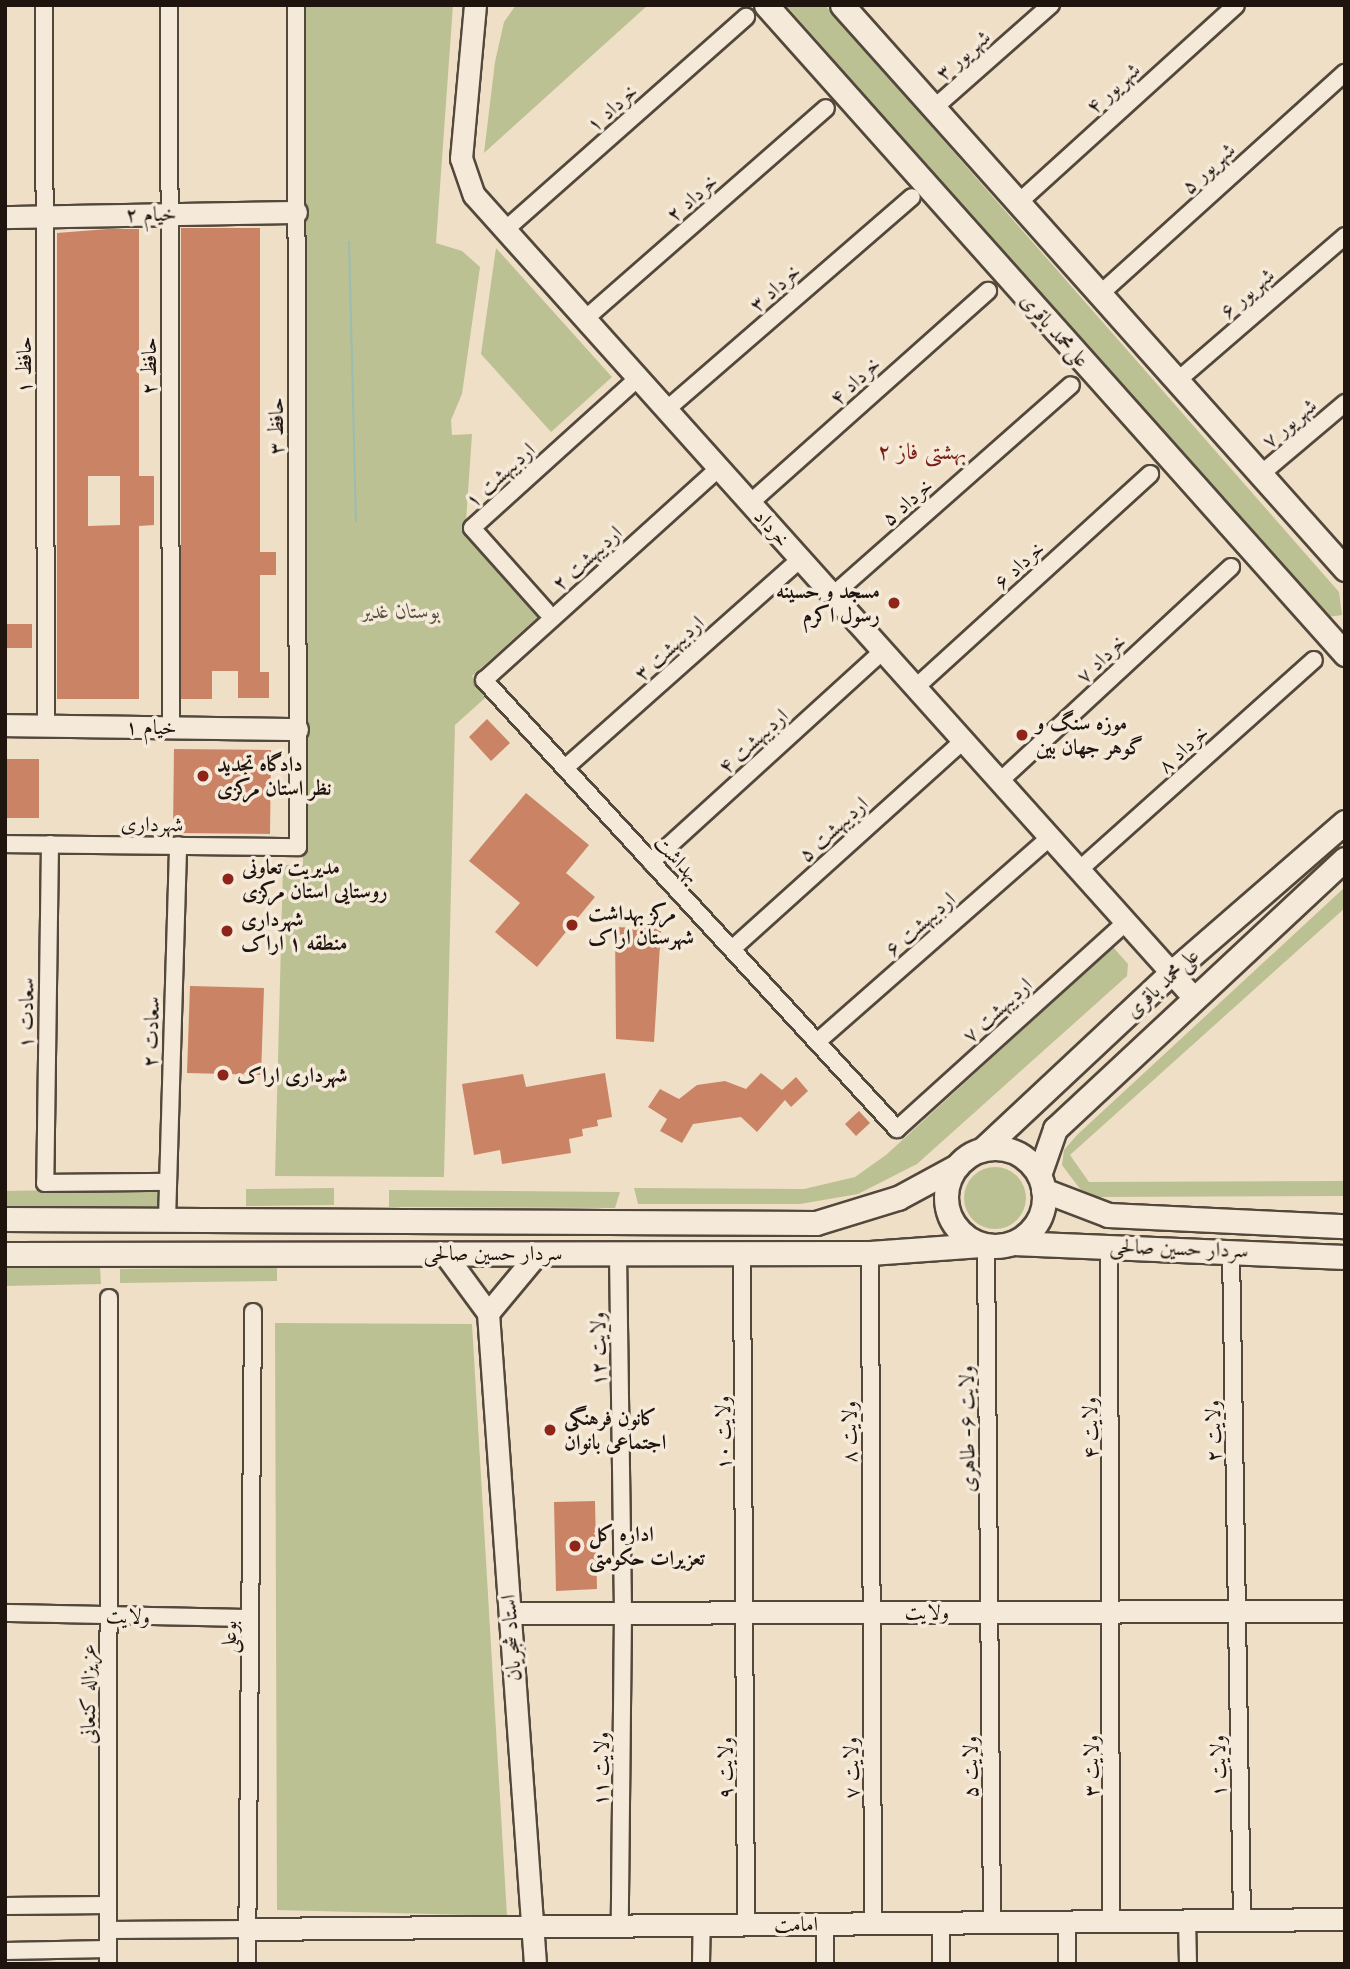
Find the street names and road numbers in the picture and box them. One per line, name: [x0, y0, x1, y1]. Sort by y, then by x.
street label: شهریور ۳: [931, 24, 995, 86]
street label: شهریور ۴: [1081, 57, 1145, 119]
street label: خرداد ۱: [581, 79, 643, 137]
street label: شهریور ۵: [1176, 137, 1240, 199]
street label: خرداد ۲: [661, 169, 723, 227]
street label: خیام ۲: [125, 201, 177, 227]
street label: خرداد ۳: [744, 259, 806, 317]
street label: شهریور ۶: [1215, 262, 1279, 324]
street label: علی‌محمد باقری: [1015, 288, 1095, 372]
street label: حافظ ۱: [11, 336, 37, 394]
street label: حافظ ۲: [136, 337, 162, 395]
street label: خرداد ۴: [824, 352, 886, 410]
street label: شهریور ۷: [1256, 393, 1322, 453]
street label: حافظ ۳: [263, 397, 289, 455]
street label: اردیبهشت ۱: [460, 437, 540, 513]
street label: خرداد ۵: [876, 473, 938, 531]
street label: خرداد: [749, 504, 795, 552]
street label: اردیبهشت ۲: [547, 520, 627, 596]
street label: خرداد ۶: [988, 536, 1050, 594]
street label: اردیبهشت ۳: [629, 610, 709, 686]
street label: خرداد ۷: [1071, 629, 1131, 689]
street label: اردیبهشت ۴: [713, 703, 793, 779]
street label: خیام ۱: [125, 714, 177, 740]
street label: خرداد ۸: [1152, 720, 1214, 778]
street label: اردیبهشت ۵: [793, 791, 873, 867]
street label: شهرداری: [121, 811, 183, 837]
street label: بهداشت: [649, 830, 705, 888]
street label: اردیبهشت ۶: [880, 887, 960, 961]
street label: علی‌محمد باقری: [1120, 943, 1204, 1023]
street label: اردیبهشت ۷: [957, 972, 1037, 1048]
street label: سعادت ۱: [13, 977, 39, 1049]
street label: سعادت ۲: [137, 996, 165, 1068]
street label: سردار حسین صالحی: [1109, 1233, 1249, 1263]
street label: سردار حسین صالحی: [423, 1240, 563, 1266]
street label: ولایت ۱۲: [585, 1312, 611, 1386]
street label: ولایت ۶- طاهری: [953, 1365, 981, 1493]
street label: ولایت ۱۰: [710, 1396, 736, 1470]
street label: ولایت ۴: [1077, 1397, 1103, 1459]
street label: ولایت ۲: [1200, 1400, 1226, 1462]
street label: ولایت ۸: [836, 1401, 862, 1463]
street label: استاد شجریان: [495, 1594, 527, 1682]
street label: ولایت: [905, 1599, 949, 1625]
street label: ولایت: [106, 1603, 150, 1629]
street label: بوعلی: [216, 1620, 242, 1654]
street label: عزیزاله کنعانی: [75, 1644, 101, 1744]
street label: ولایت ۱۱: [588, 1732, 614, 1806]
street label: ولایت ۳: [1078, 1735, 1104, 1797]
street label: ولایت ۱: [1205, 1735, 1231, 1797]
street label: ولایت ۵: [957, 1736, 983, 1798]
street label: ولایت ۹: [712, 1737, 738, 1799]
street label: ولایت ۷: [838, 1737, 864, 1799]
street label: امامت: [774, 1911, 818, 1937]

